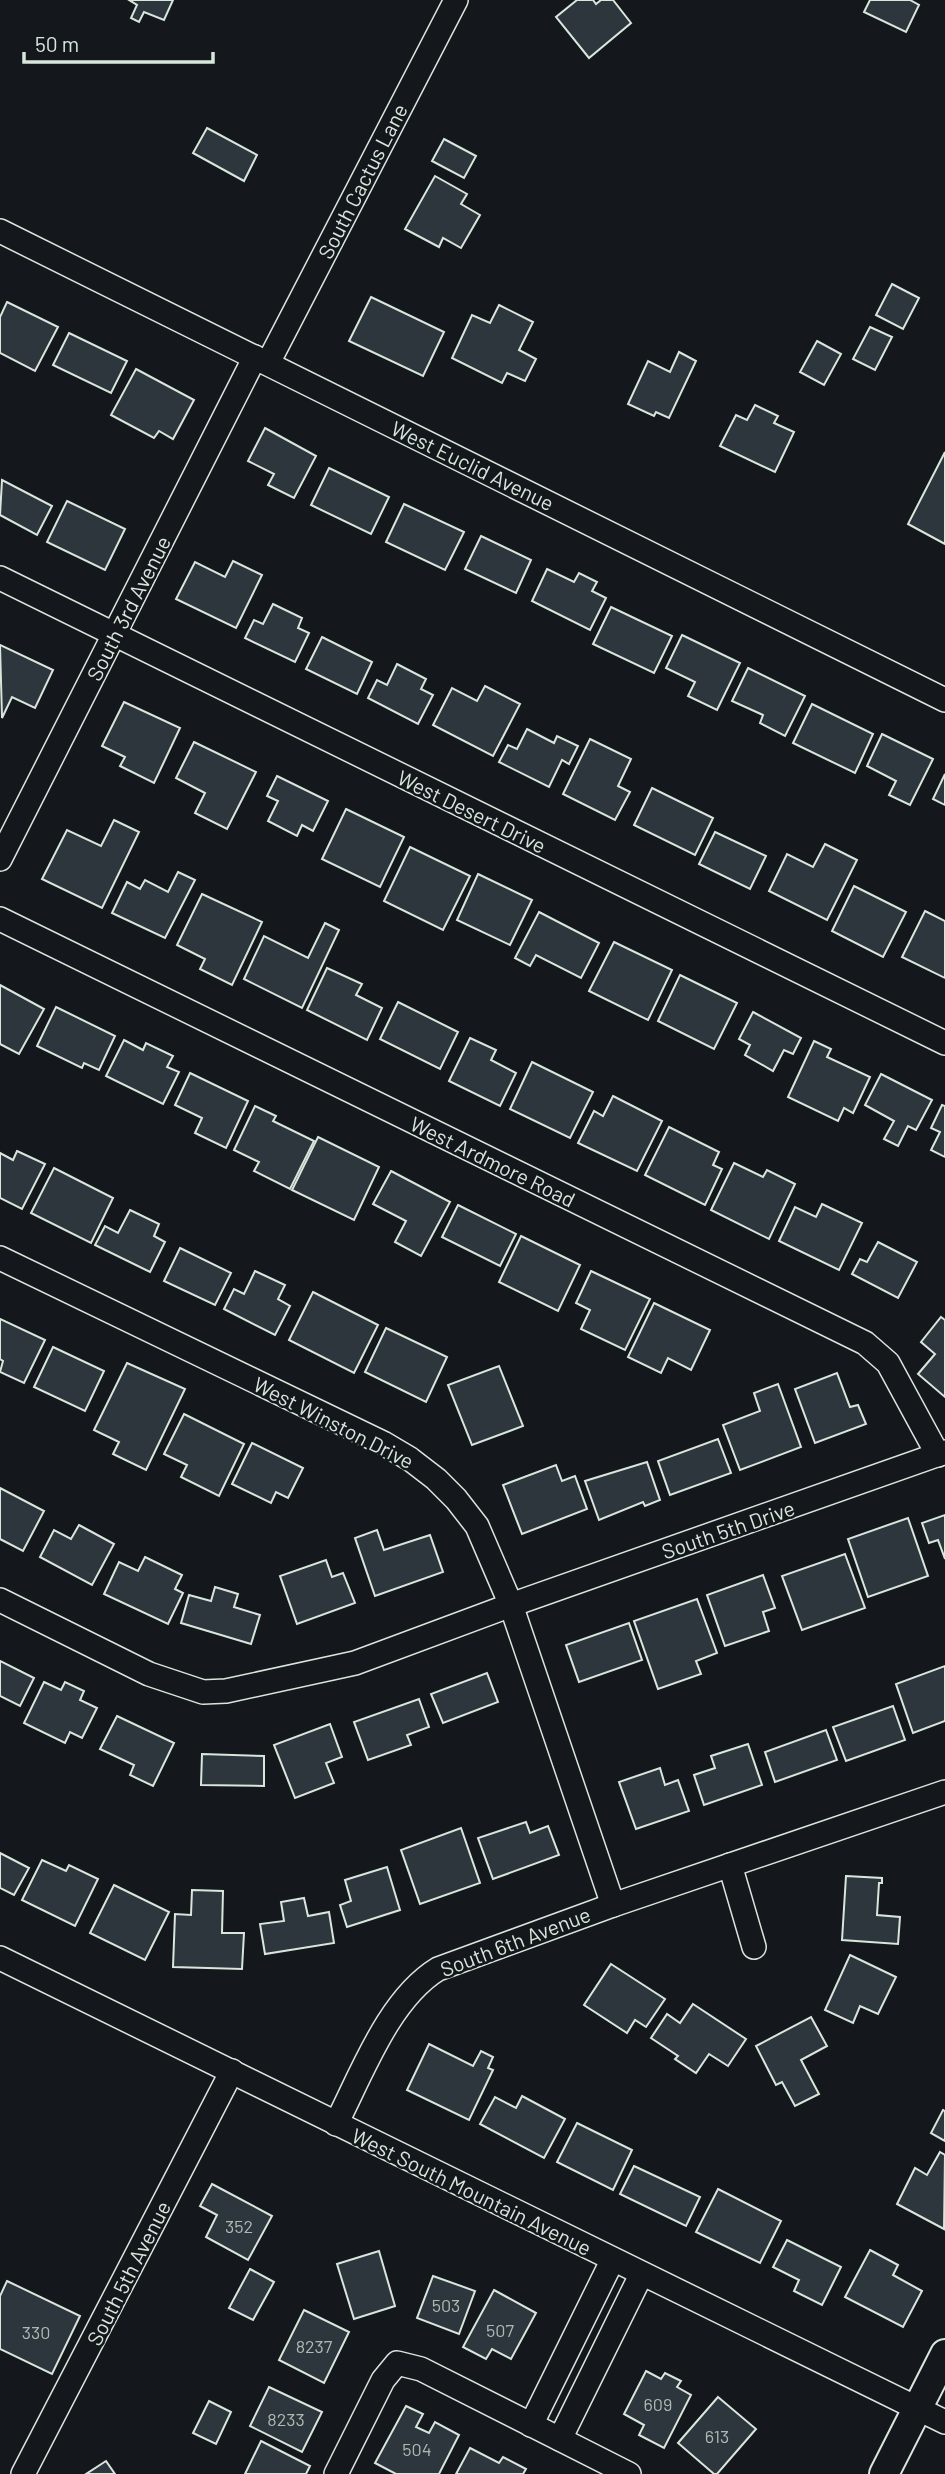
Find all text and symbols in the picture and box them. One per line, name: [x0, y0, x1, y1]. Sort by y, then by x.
scale bar: [24, 21, 214, 65]
text: 50 m: [35, 31, 79, 56]
street label: South Cactus Lane: [312, 99, 412, 263]
street label: West Euclid Avenue: [388, 415, 558, 515]
street label: South 3rd Avenue: [81, 532, 175, 684]
street label: West Desert Drive: [394, 764, 550, 858]
street label: West Ardmore Road: [407, 1110, 579, 1212]
street label: West Winston Drive: [250, 1371, 418, 1473]
street label: South 5th Drive: [658, 1495, 798, 1563]
street label: South 6th Avenue: [436, 1901, 594, 1981]
street label: West South Mountain Avenue: [348, 2122, 596, 2260]
street label: South 5th Avenue: [81, 2197, 175, 2349]
house number: 352: [225, 2215, 253, 2237]
house number: 503: [432, 2294, 460, 2316]
house number: 507: [486, 2319, 514, 2341]
house number: 330: [22, 2321, 50, 2343]
house number: 8237: [296, 2335, 333, 2357]
house number: 609: [644, 2393, 672, 2415]
house number: 8233: [267, 2408, 305, 2430]
house number: 613: [705, 2425, 729, 2447]
house number: 504: [402, 2438, 432, 2460]

